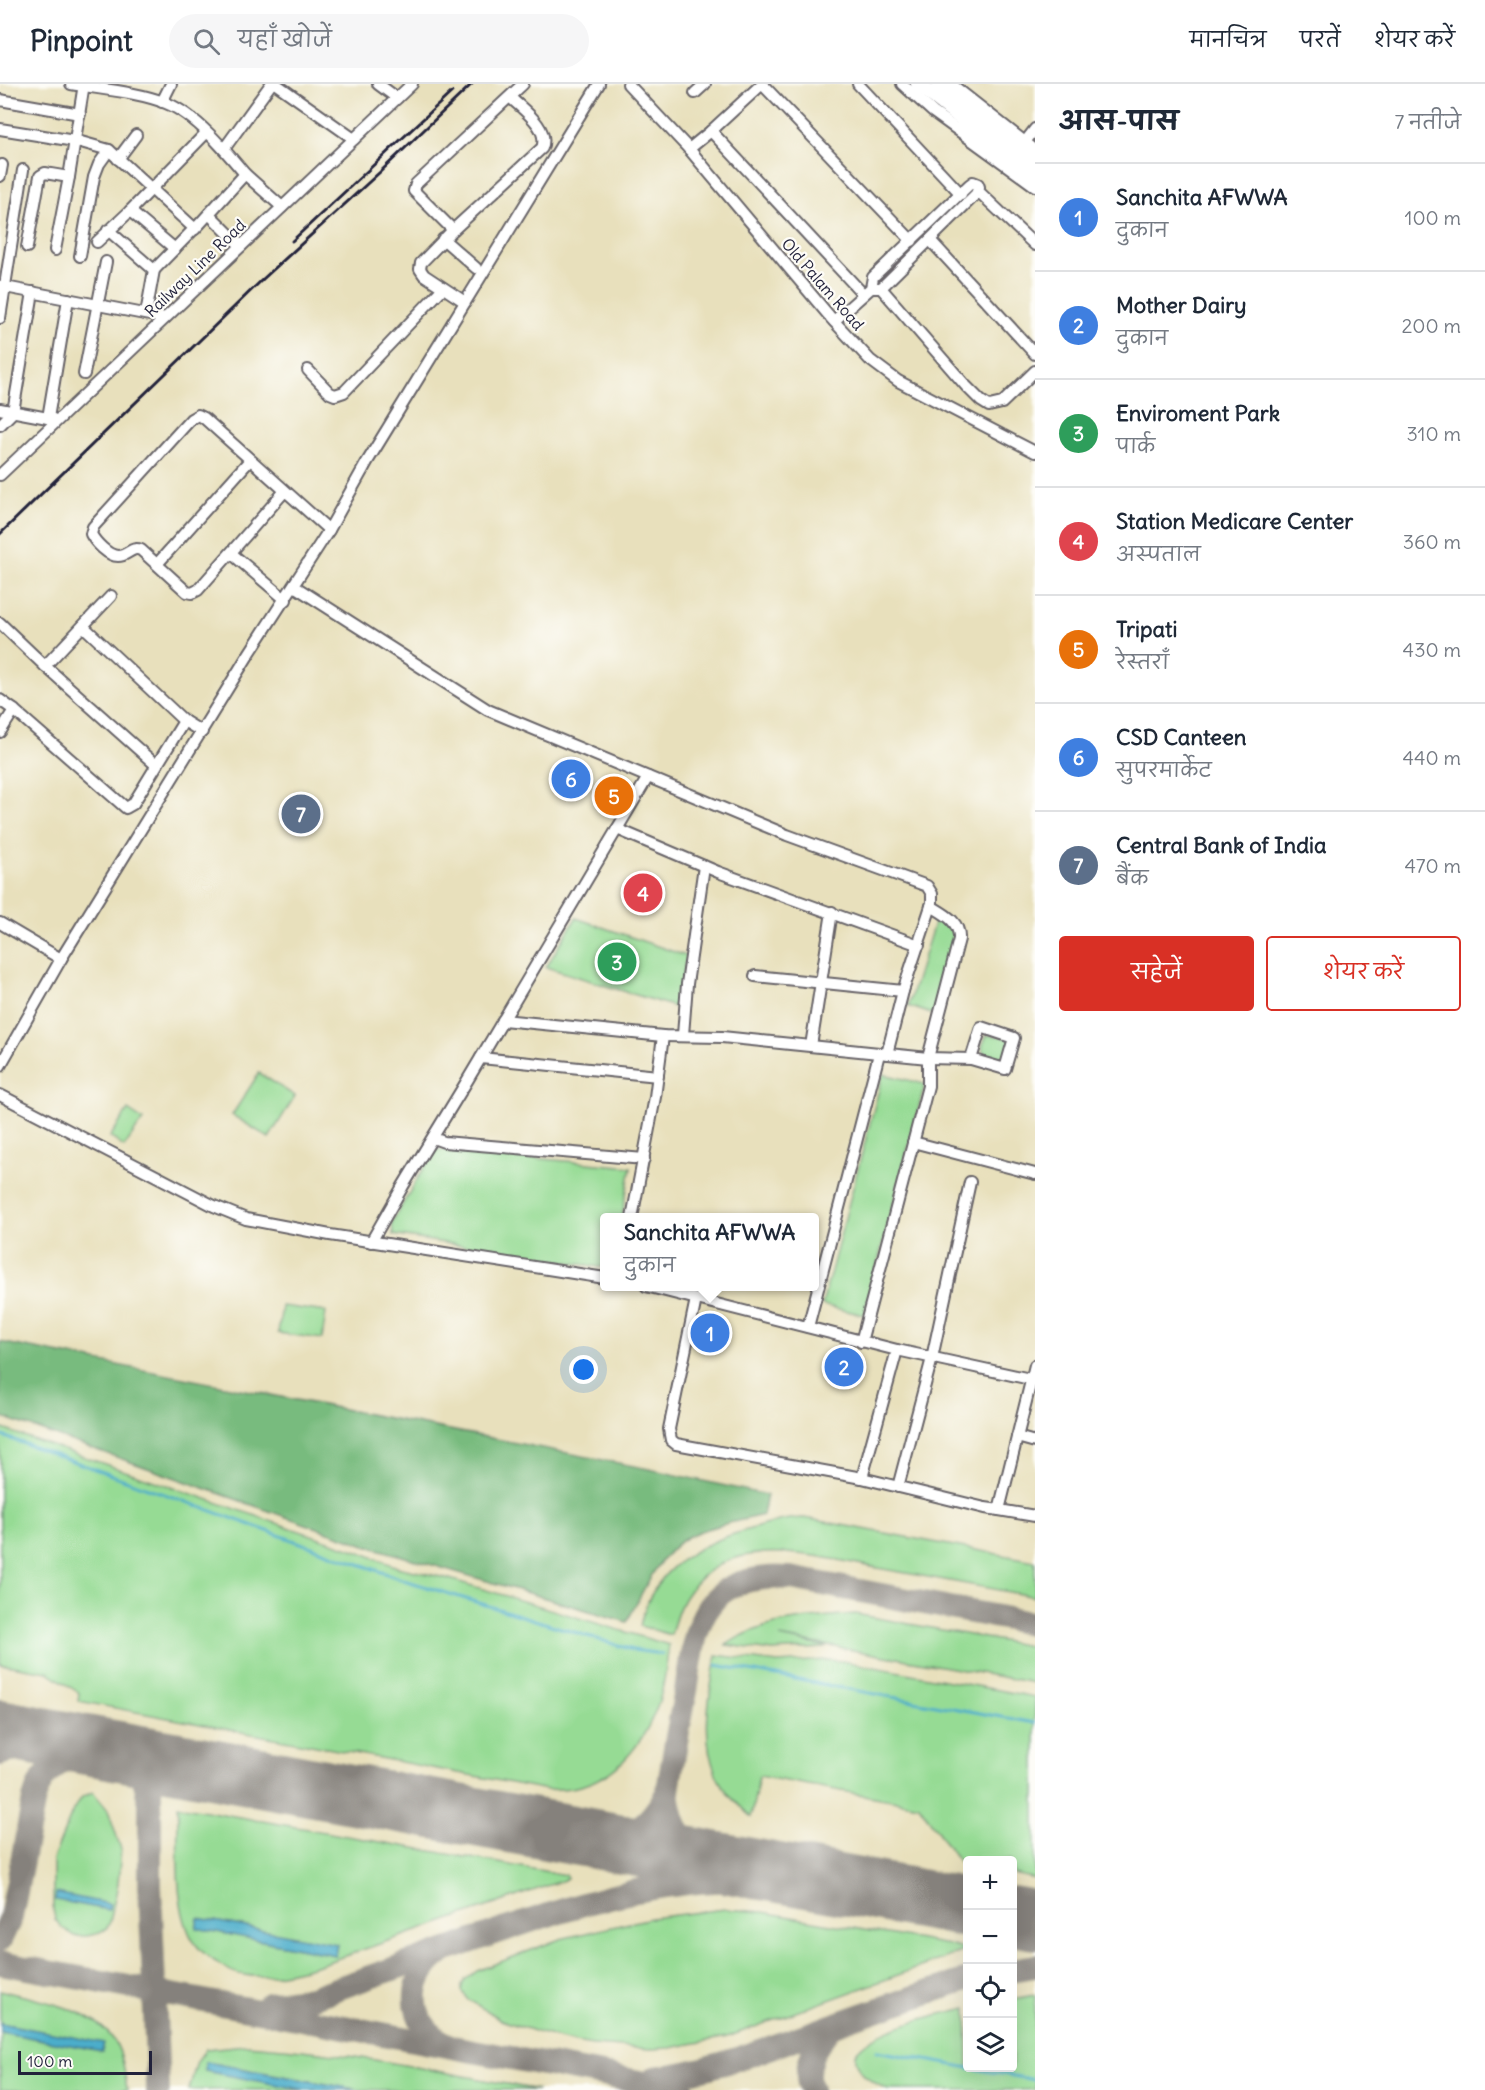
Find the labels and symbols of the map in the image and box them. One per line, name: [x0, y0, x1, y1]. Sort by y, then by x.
street label: Railway Line Road: [140, 215, 250, 321]
street label: Old Palam Road: [778, 234, 868, 334]
pin: 6: [552, 756, 590, 802]
pin: 5: [594, 774, 634, 818]
pin: 7: [282, 792, 320, 836]
pin: 4: [624, 870, 662, 916]
pin: 3: [598, 940, 636, 984]
pin: 1: [690, 1310, 730, 1356]
pin: 2: [824, 1344, 864, 1390]
your location: [569, 1355, 598, 1384]
scale bar: [18, 2048, 152, 2076]

